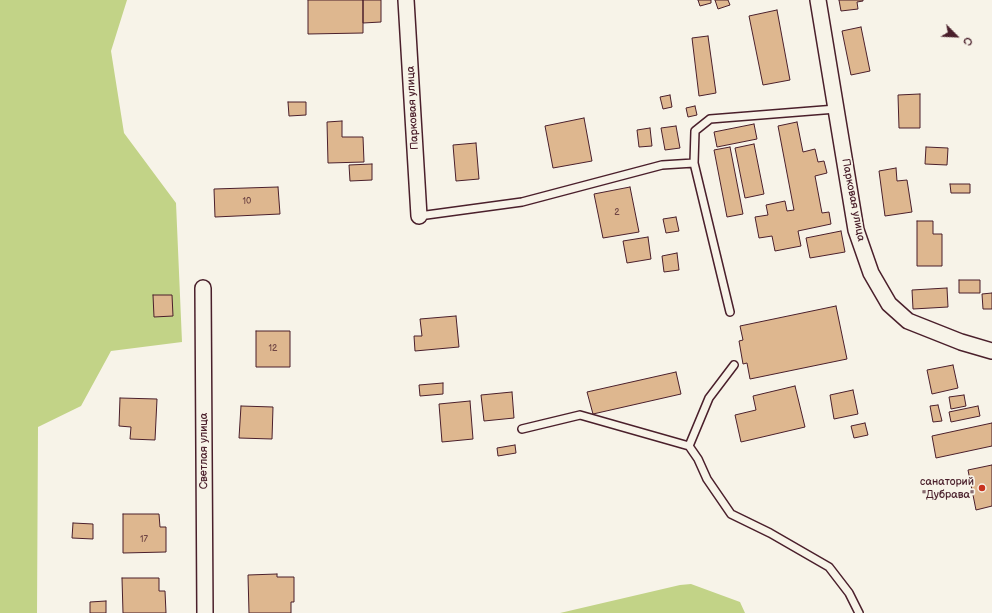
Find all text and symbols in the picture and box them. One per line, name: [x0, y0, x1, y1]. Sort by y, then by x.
north arrow: [936, 16, 976, 56]
text: С: [960, 35, 975, 47]
street label: Парковая улица: [404, 66, 422, 150]
street label: Парковая улица: [838, 157, 868, 243]
house number: 10: [243, 197, 251, 207]
house number: 2: [614, 208, 620, 218]
house number: 12: [269, 344, 277, 354]
street label: Светлая улица: [197, 413, 211, 489]
place label: санаторий "Дубрава": [920, 475, 974, 501]
marker: санаторий "Дубрава": [977, 483, 987, 493]
house number: 17: [140, 535, 148, 545]

